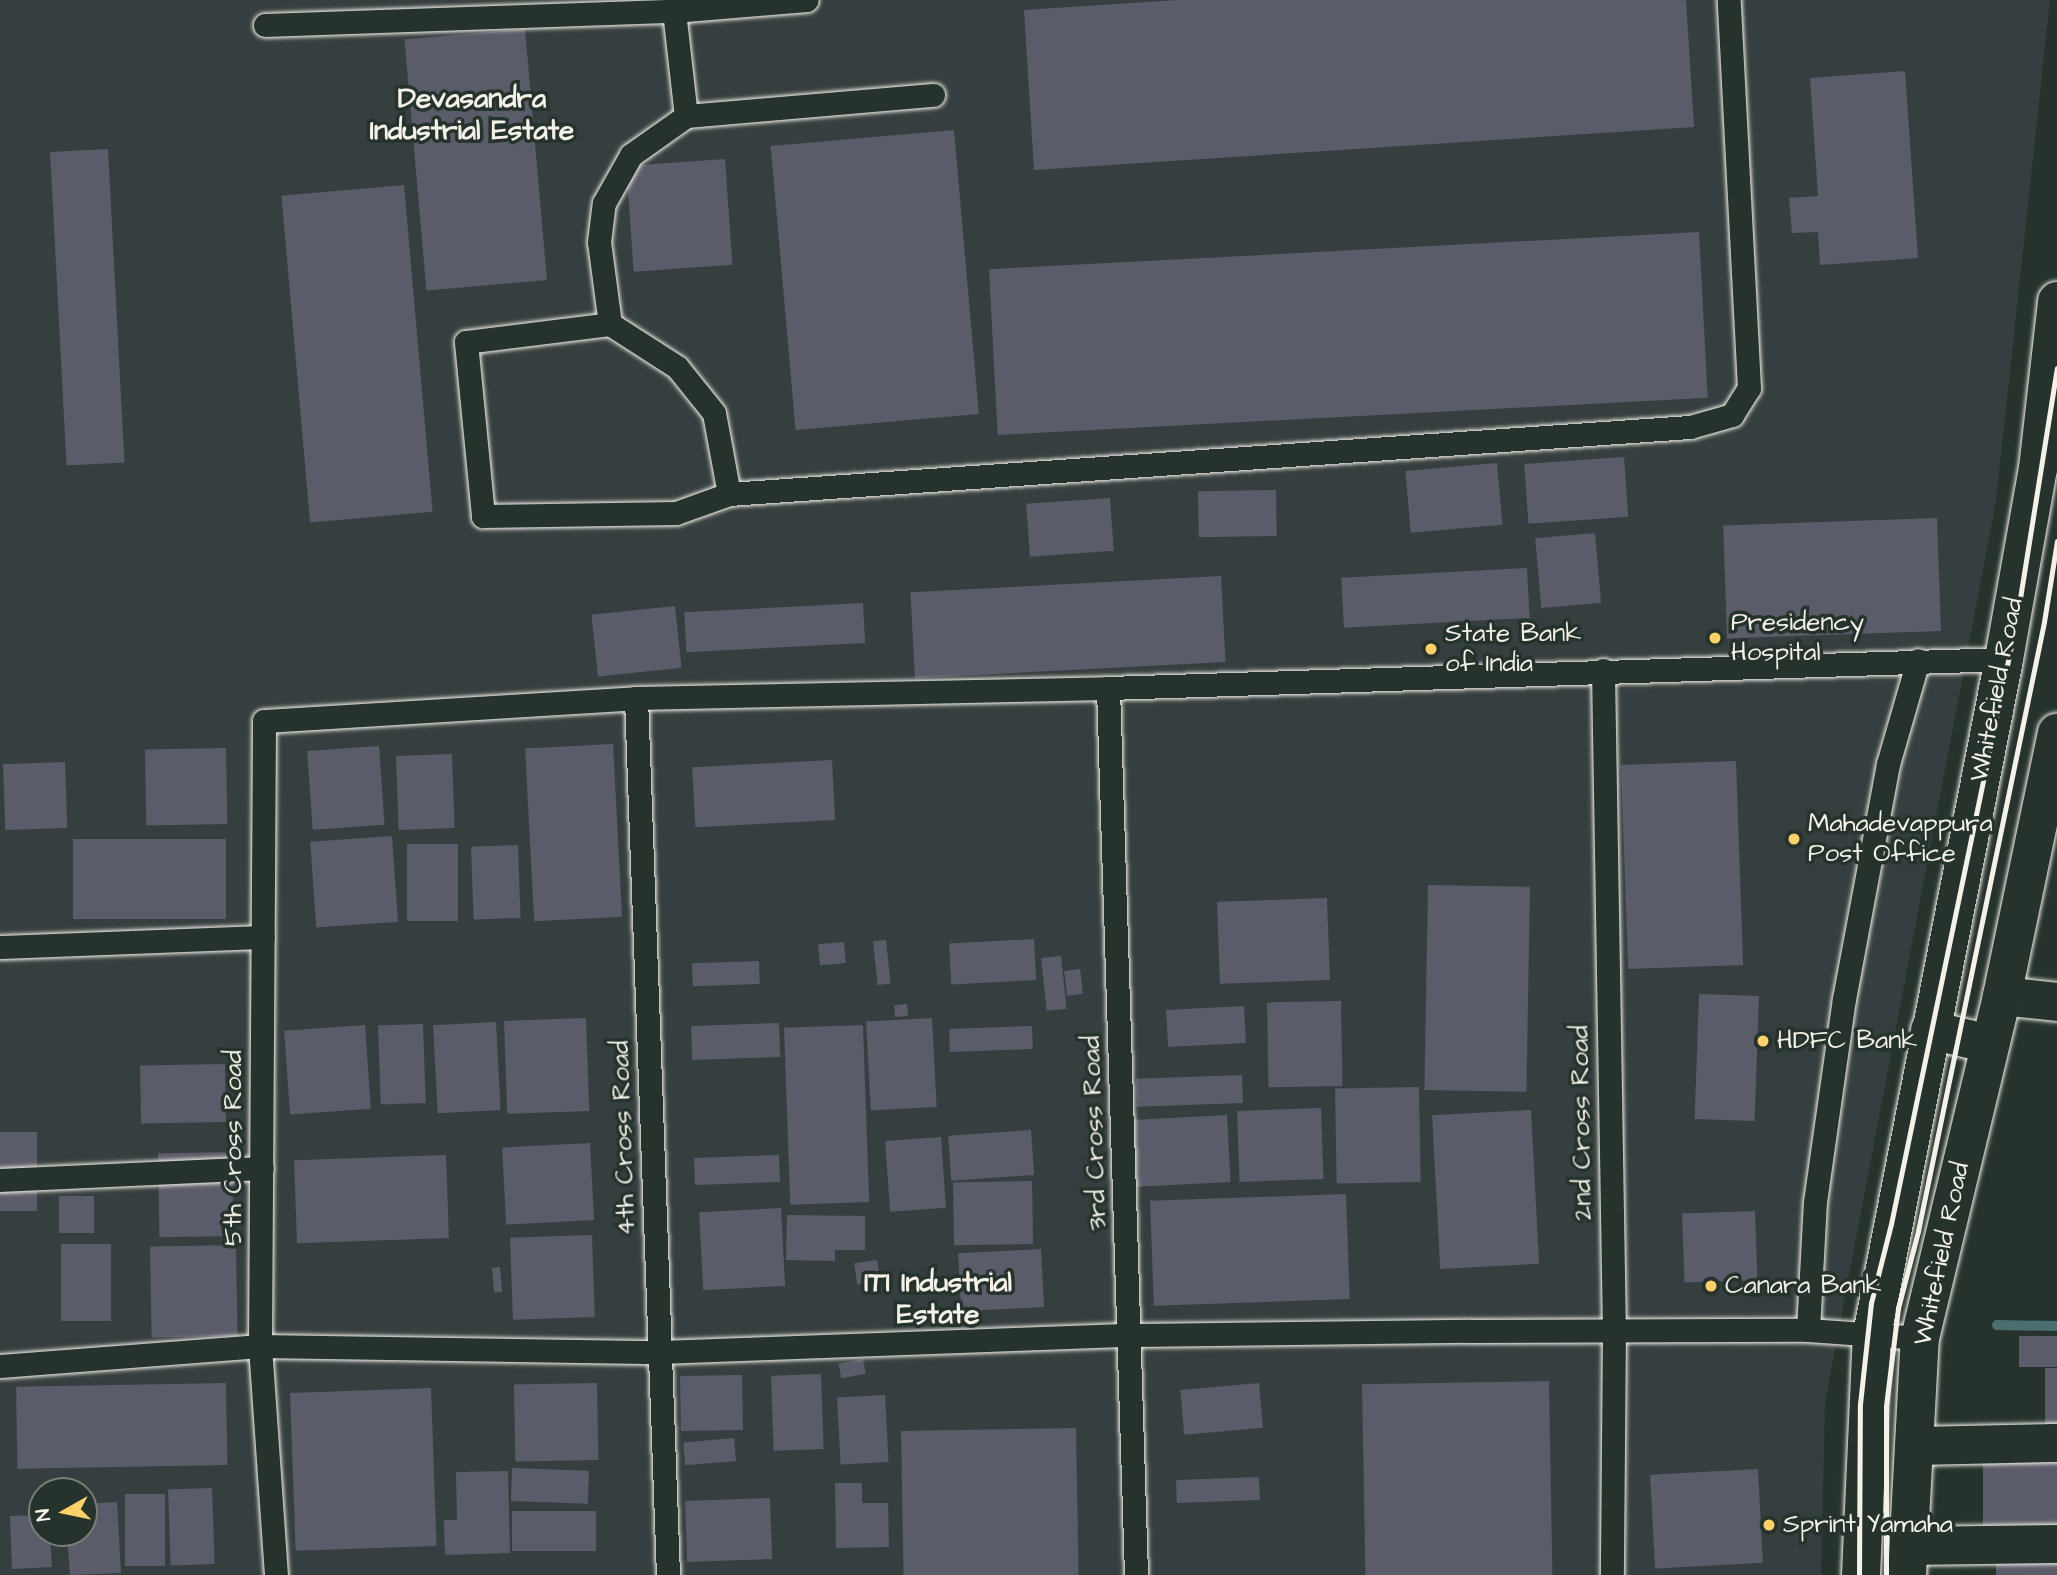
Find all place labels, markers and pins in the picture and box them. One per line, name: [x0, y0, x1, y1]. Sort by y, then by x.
place label: Presidency Hospital: [1731, 607, 1864, 668]
place label: State Bank of India: [1445, 618, 1581, 680]
marker: Presidency Hospital: [1705, 628, 1725, 648]
marker: State Bank of India: [1423, 641, 1439, 657]
place label: Mahadevappura Post Office: [1808, 808, 1993, 870]
marker: Mahadevappura Post Office: [1786, 831, 1802, 847]
place label: HDFC Bank: [1777, 1025, 1917, 1057]
marker: HDFC Bank: [1755, 1033, 1771, 1049]
place label: Canara Bank: [1725, 1270, 1882, 1302]
marker: Canara Bank: [1703, 1278, 1719, 1294]
place label: Sprint Yamaha: [1783, 1509, 1953, 1541]
marker: Sprint Yamaha: [1761, 1517, 1777, 1533]

